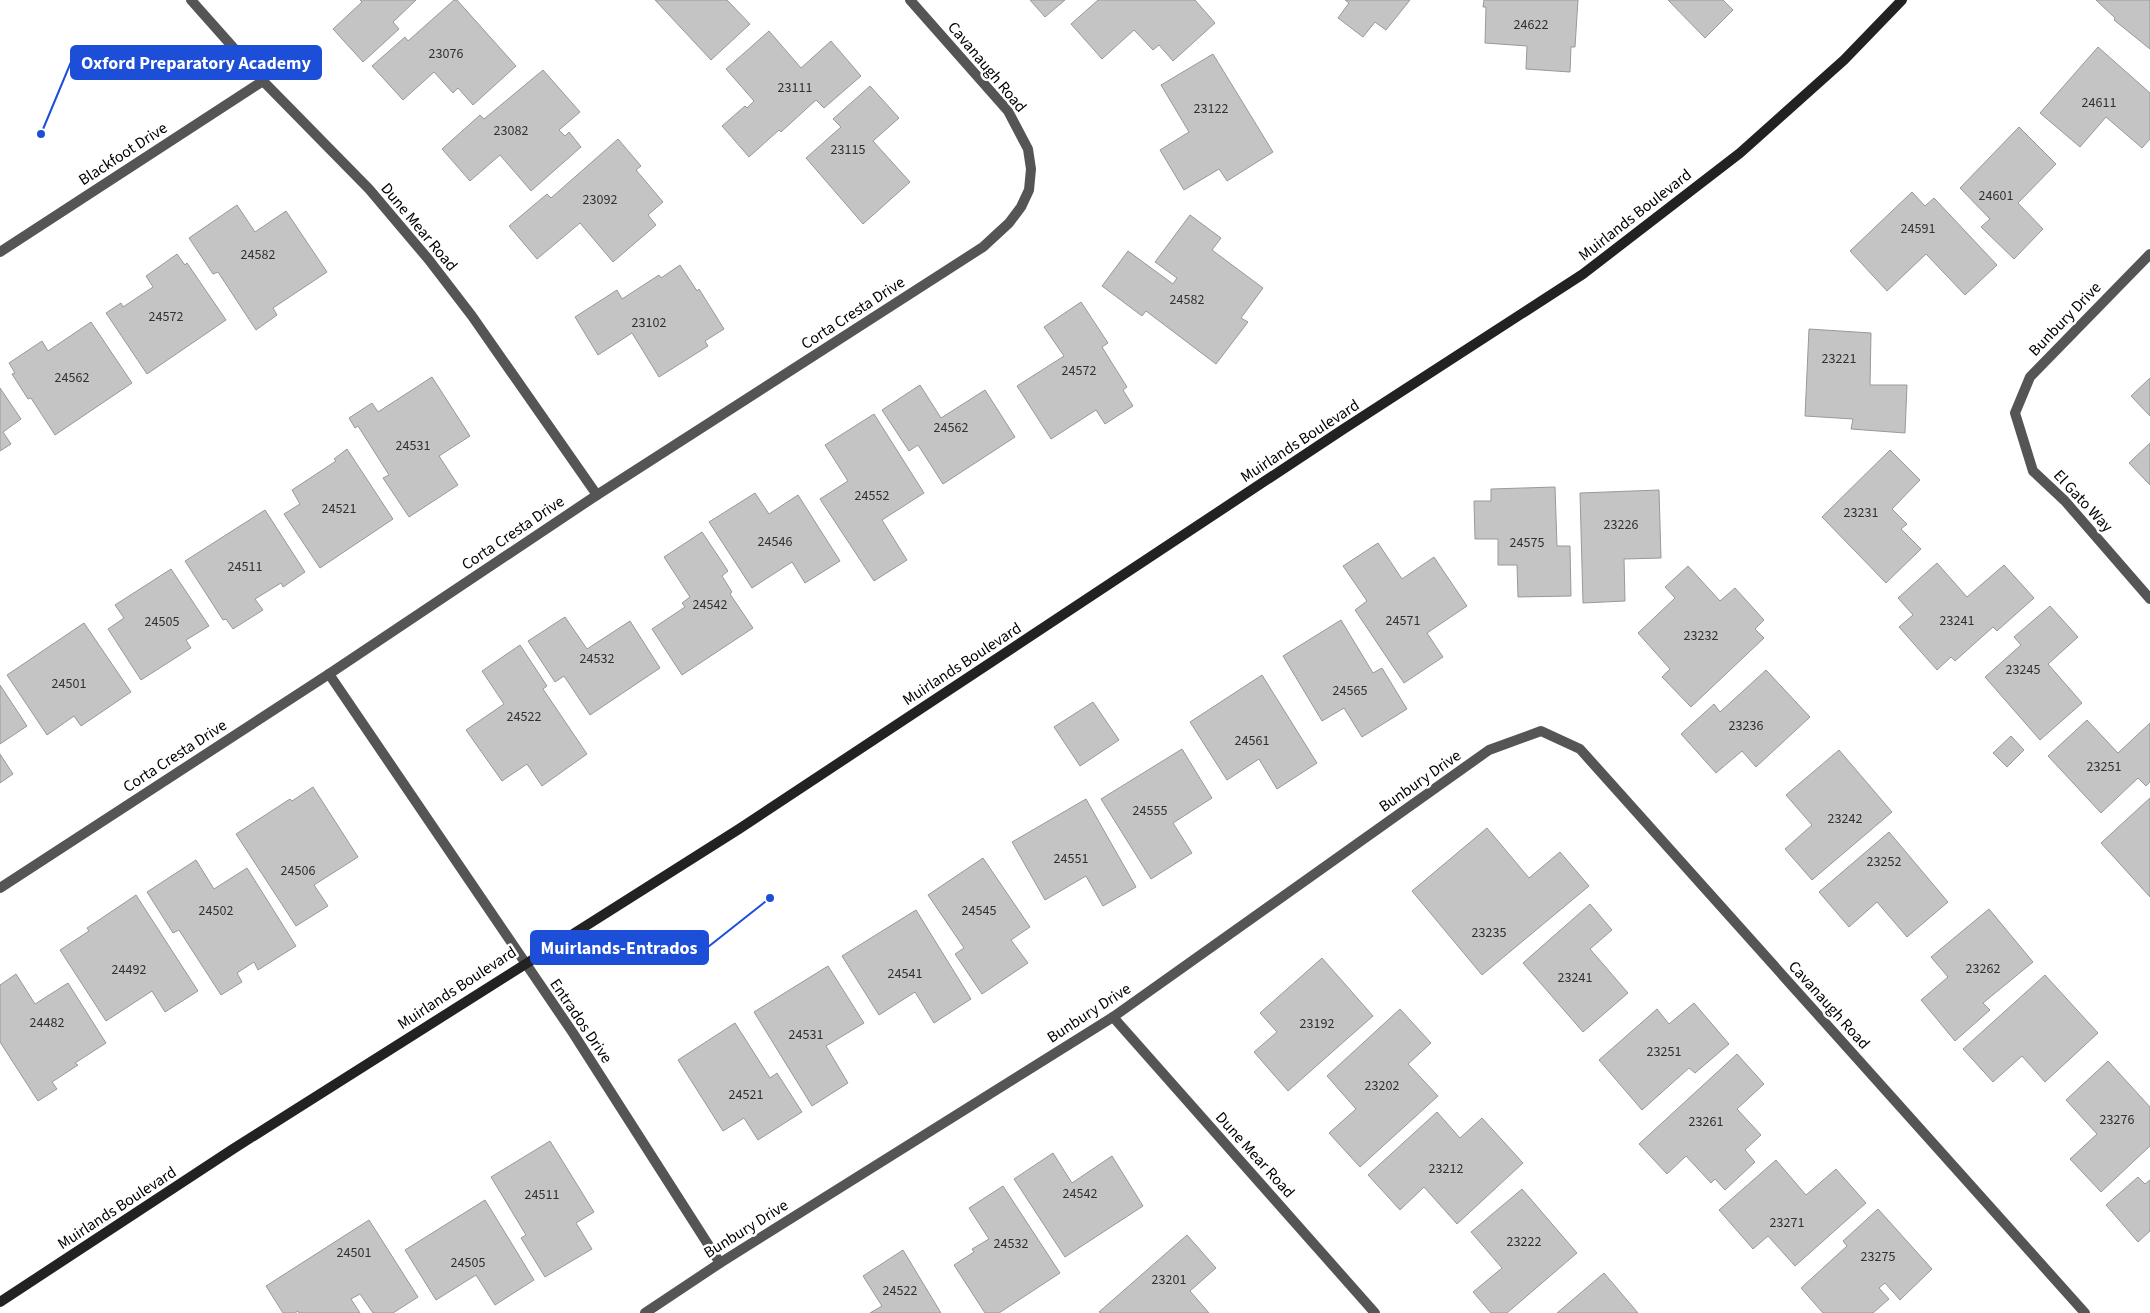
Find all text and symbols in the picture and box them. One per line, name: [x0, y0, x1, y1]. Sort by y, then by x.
house number: 24622: [1514, 15, 1548, 35]
street label: Cavanaugh Road: [942, 17, 1032, 117]
house number: 23076: [429, 44, 463, 64]
callout: Oxford Preparatory Academy: [71, 46, 321, 79]
text: Oxford Preparatory Academy: [81, 51, 312, 76]
house number: 23111: [778, 78, 812, 98]
house number: 24611: [2082, 93, 2116, 113]
house number: 23122: [1194, 99, 1228, 119]
street label: Blackfoot Drive: [74, 117, 172, 191]
house number: 23082: [494, 121, 528, 141]
house number: 23115: [831, 140, 865, 160]
street label: Muirlands Boulevard: [1574, 164, 1696, 266]
street label: Dune Mear Road: [376, 178, 462, 276]
house number: 24601: [1979, 186, 2013, 206]
house number: 23092: [583, 190, 617, 210]
house number: 24591: [1901, 219, 1935, 239]
house number: 24582: [241, 245, 275, 265]
street label: Corta Cresta Drive: [797, 271, 909, 355]
street label: Bunbury Drive: [2024, 277, 2106, 361]
house number: 24582: [1170, 290, 1204, 310]
house number: 24572: [149, 307, 183, 327]
house number: 23102: [632, 313, 666, 333]
house number: 23221: [1822, 349, 1856, 369]
house number: 24572: [1062, 361, 1096, 381]
house number: 24562: [55, 368, 89, 388]
street label: Muirlands Boulevard: [1236, 394, 1364, 488]
house number: 24562: [934, 418, 968, 438]
house number: 24531: [396, 436, 430, 456]
street label: El Gato Way: [2048, 465, 2118, 538]
house number: 24552: [855, 486, 889, 506]
street label: Corta Cresta Drive: [457, 490, 569, 576]
house number: 24521: [322, 499, 356, 519]
house number: 23231: [1844, 503, 1878, 523]
house number: 23226: [1604, 515, 1638, 535]
house number: 24546: [758, 532, 792, 552]
house number: 24575: [1510, 533, 1544, 553]
house number: 24511: [228, 557, 262, 577]
house number: 24542: [693, 595, 727, 615]
house number: 24571: [1386, 611, 1420, 631]
house number: 23241: [1940, 611, 1974, 631]
house number: 24505: [145, 612, 179, 632]
street label: Muirlands Boulevard: [898, 617, 1026, 711]
house number: 23232: [1684, 626, 1718, 646]
house number: 24532: [580, 649, 614, 669]
house number: 23245: [2006, 660, 2040, 680]
house number: 24501: [52, 674, 86, 694]
house number: 24565: [1333, 681, 1367, 701]
house number: 24522: [507, 707, 541, 727]
street label: Corta Cresta Drive: [119, 714, 231, 798]
house number: 23236: [1729, 716, 1763, 736]
house number: 24561: [1235, 731, 1269, 751]
street label: Bunbury Drive: [1374, 745, 1466, 817]
house number: 23251: [2087, 757, 2121, 777]
house number: 24555: [1133, 801, 1167, 821]
house number: 23242: [1828, 809, 1862, 829]
house number: 24551: [1054, 849, 1088, 869]
house number: 23252: [1867, 852, 1901, 872]
house number: 24506: [281, 861, 315, 881]
house number: 24502: [199, 901, 233, 921]
house number: 24545: [962, 901, 996, 921]
house number: 23235: [1472, 923, 1506, 943]
callout: Muirlands-Entrados: [531, 931, 708, 964]
text: Muirlands-Entrados: [541, 936, 697, 961]
street label: Muirlands Boulevard: [393, 941, 521, 1035]
street label: Cavanaugh Road: [1783, 956, 1875, 1054]
house number: 23262: [1966, 959, 2000, 979]
house number: 24492: [112, 960, 146, 980]
house number: 24541: [888, 964, 922, 984]
house number: 23241: [1558, 968, 1592, 988]
street label: Entrados Drive: [544, 974, 618, 1068]
street label: Bunbury Drive: [1043, 978, 1135, 1048]
house number: 24482: [30, 1013, 64, 1033]
house number: 23192: [1300, 1014, 1334, 1034]
house number: 24531: [789, 1025, 823, 1045]
house number: 23251: [1647, 1042, 1681, 1062]
house number: 23202: [1365, 1076, 1399, 1096]
house number: 24521: [729, 1085, 763, 1105]
street label: Dune Mear Road: [1210, 1107, 1300, 1203]
house number: 23276: [2100, 1110, 2134, 1130]
house number: 23261: [1689, 1112, 1723, 1132]
house number: 23212: [1429, 1159, 1463, 1179]
street label: Muirlands Boulevard: [53, 1161, 181, 1255]
house number: 24542: [1063, 1184, 1097, 1204]
house number: 24511: [525, 1185, 559, 1205]
street label: Bunbury Drive: [700, 1194, 792, 1264]
house number: 23271: [1770, 1213, 1804, 1233]
house number: 23222: [1507, 1232, 1541, 1252]
house number: 24532: [994, 1234, 1028, 1254]
house number: 24501: [337, 1243, 371, 1263]
house number: 23275: [1861, 1247, 1895, 1267]
house number: 24505: [451, 1253, 485, 1273]
house number: 23201: [1152, 1270, 1186, 1290]
house number: 24522: [883, 1281, 917, 1301]

